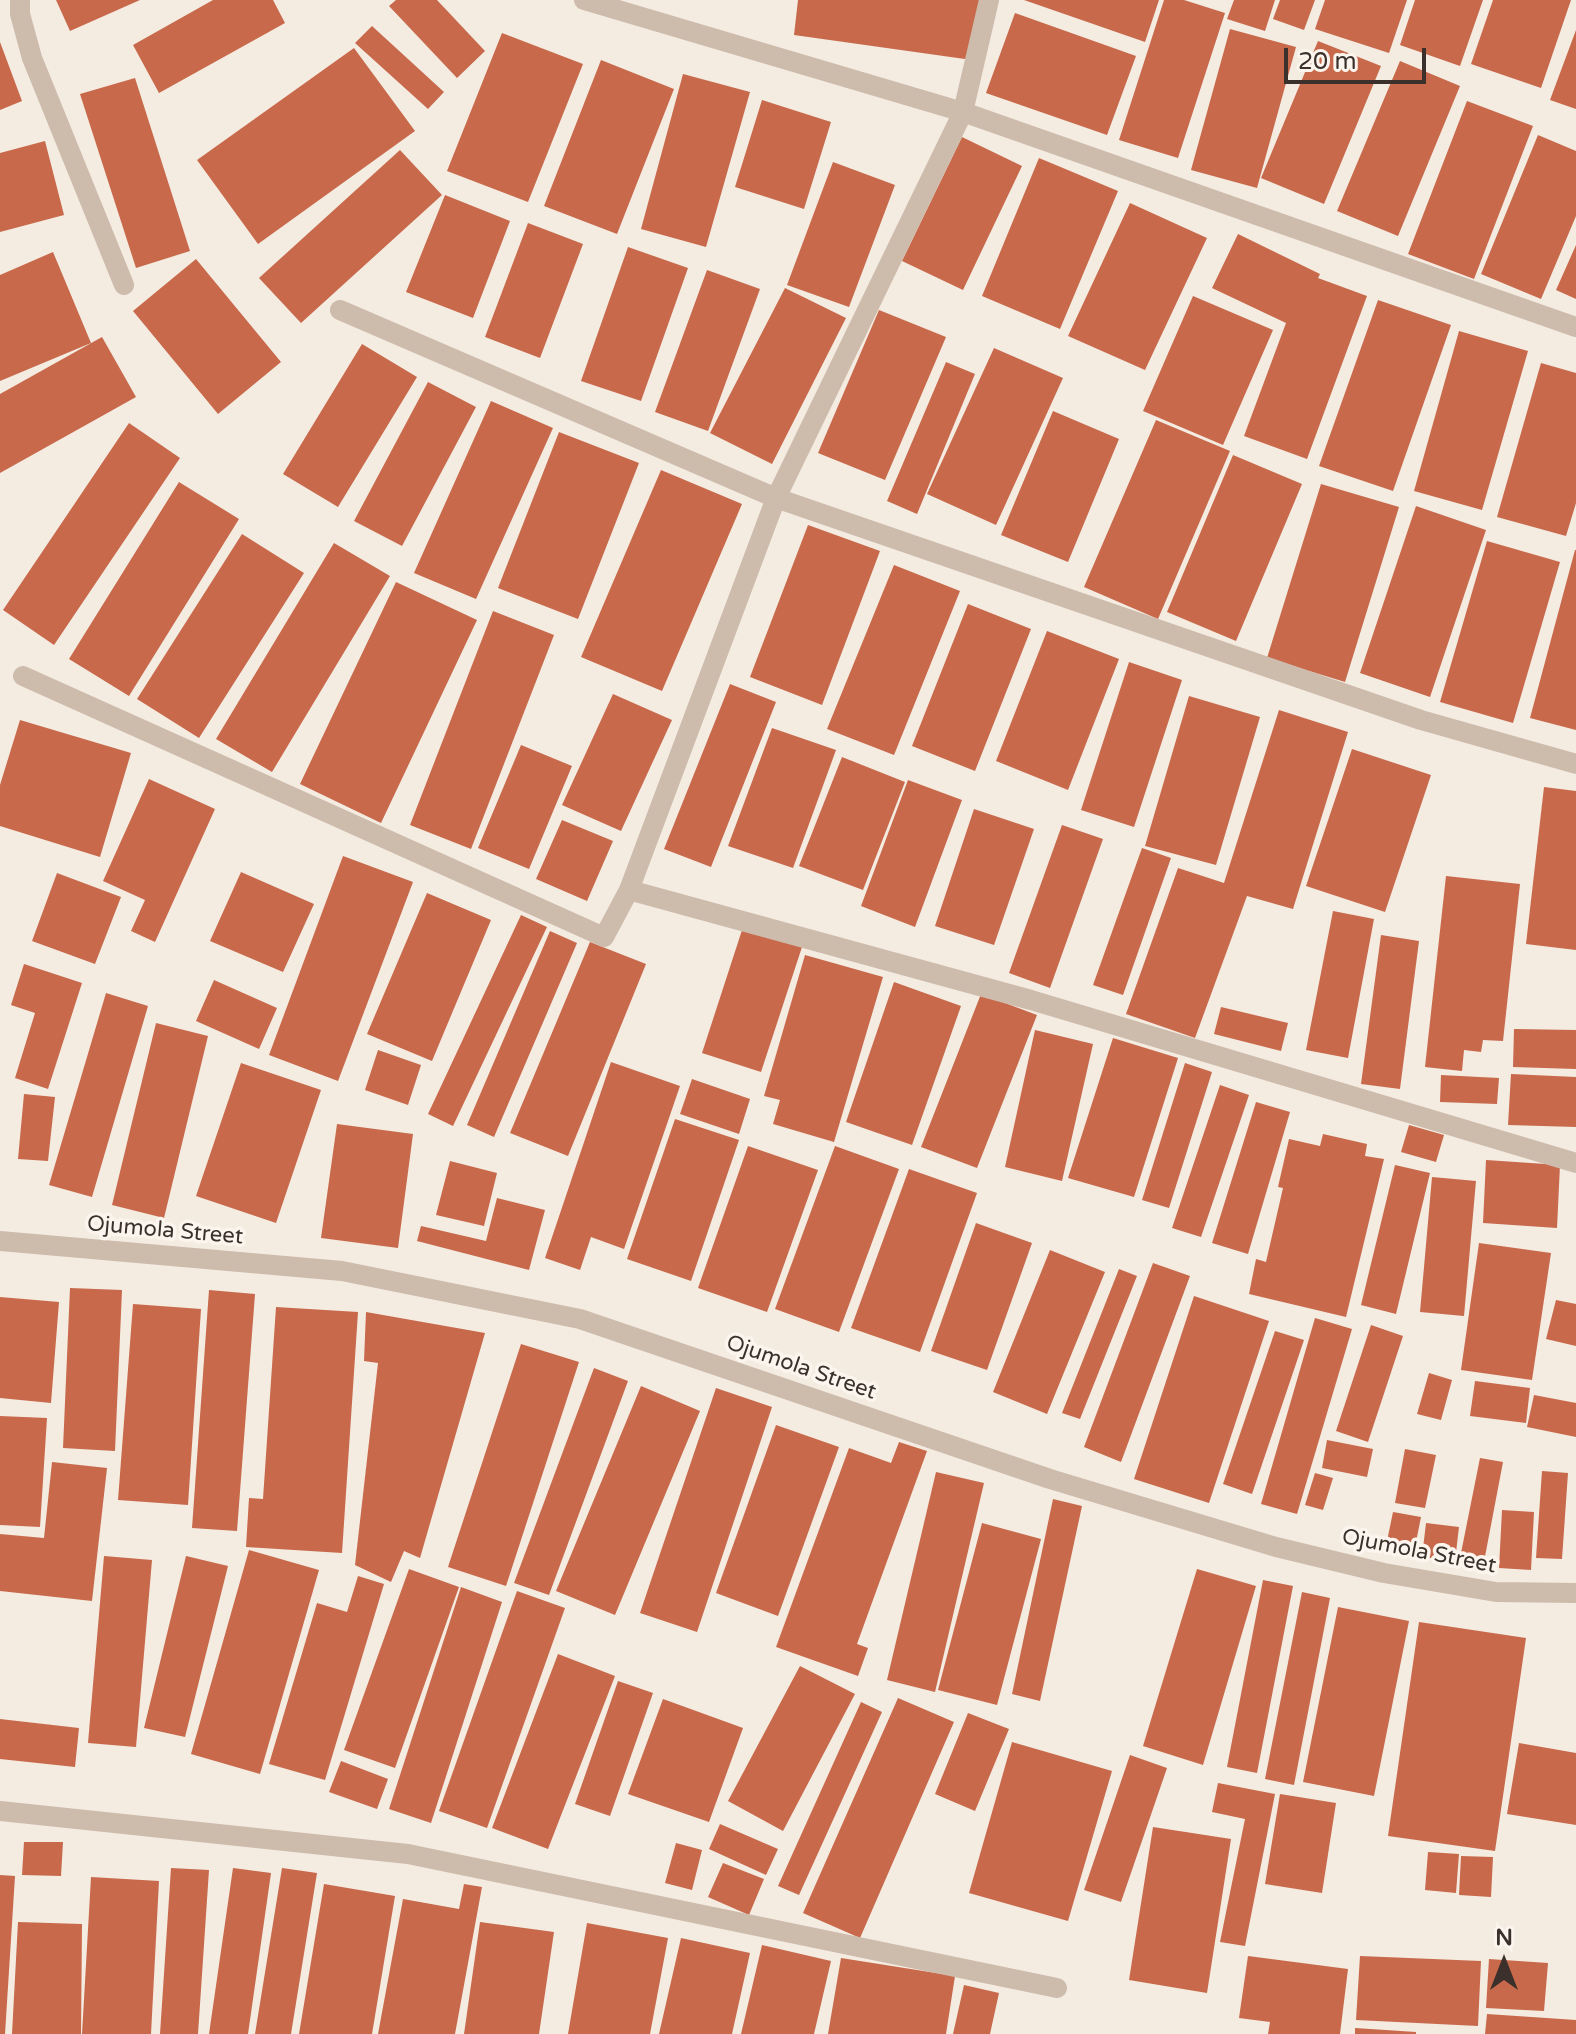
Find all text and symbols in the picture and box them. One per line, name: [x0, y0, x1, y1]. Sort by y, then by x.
scale bar: [1288, 32, 1430, 82]
text: 20 m: [1298, 47, 1356, 76]
street label: Ojumola Street: [86, 1211, 244, 1251]
street label: Ojumola Street: [723, 1330, 879, 1406]
street label: Ojumola Street: [1340, 1524, 1498, 1580]
north arrow: [1464, 1922, 1544, 2002]
text: N: [1495, 1925, 1513, 1951]

